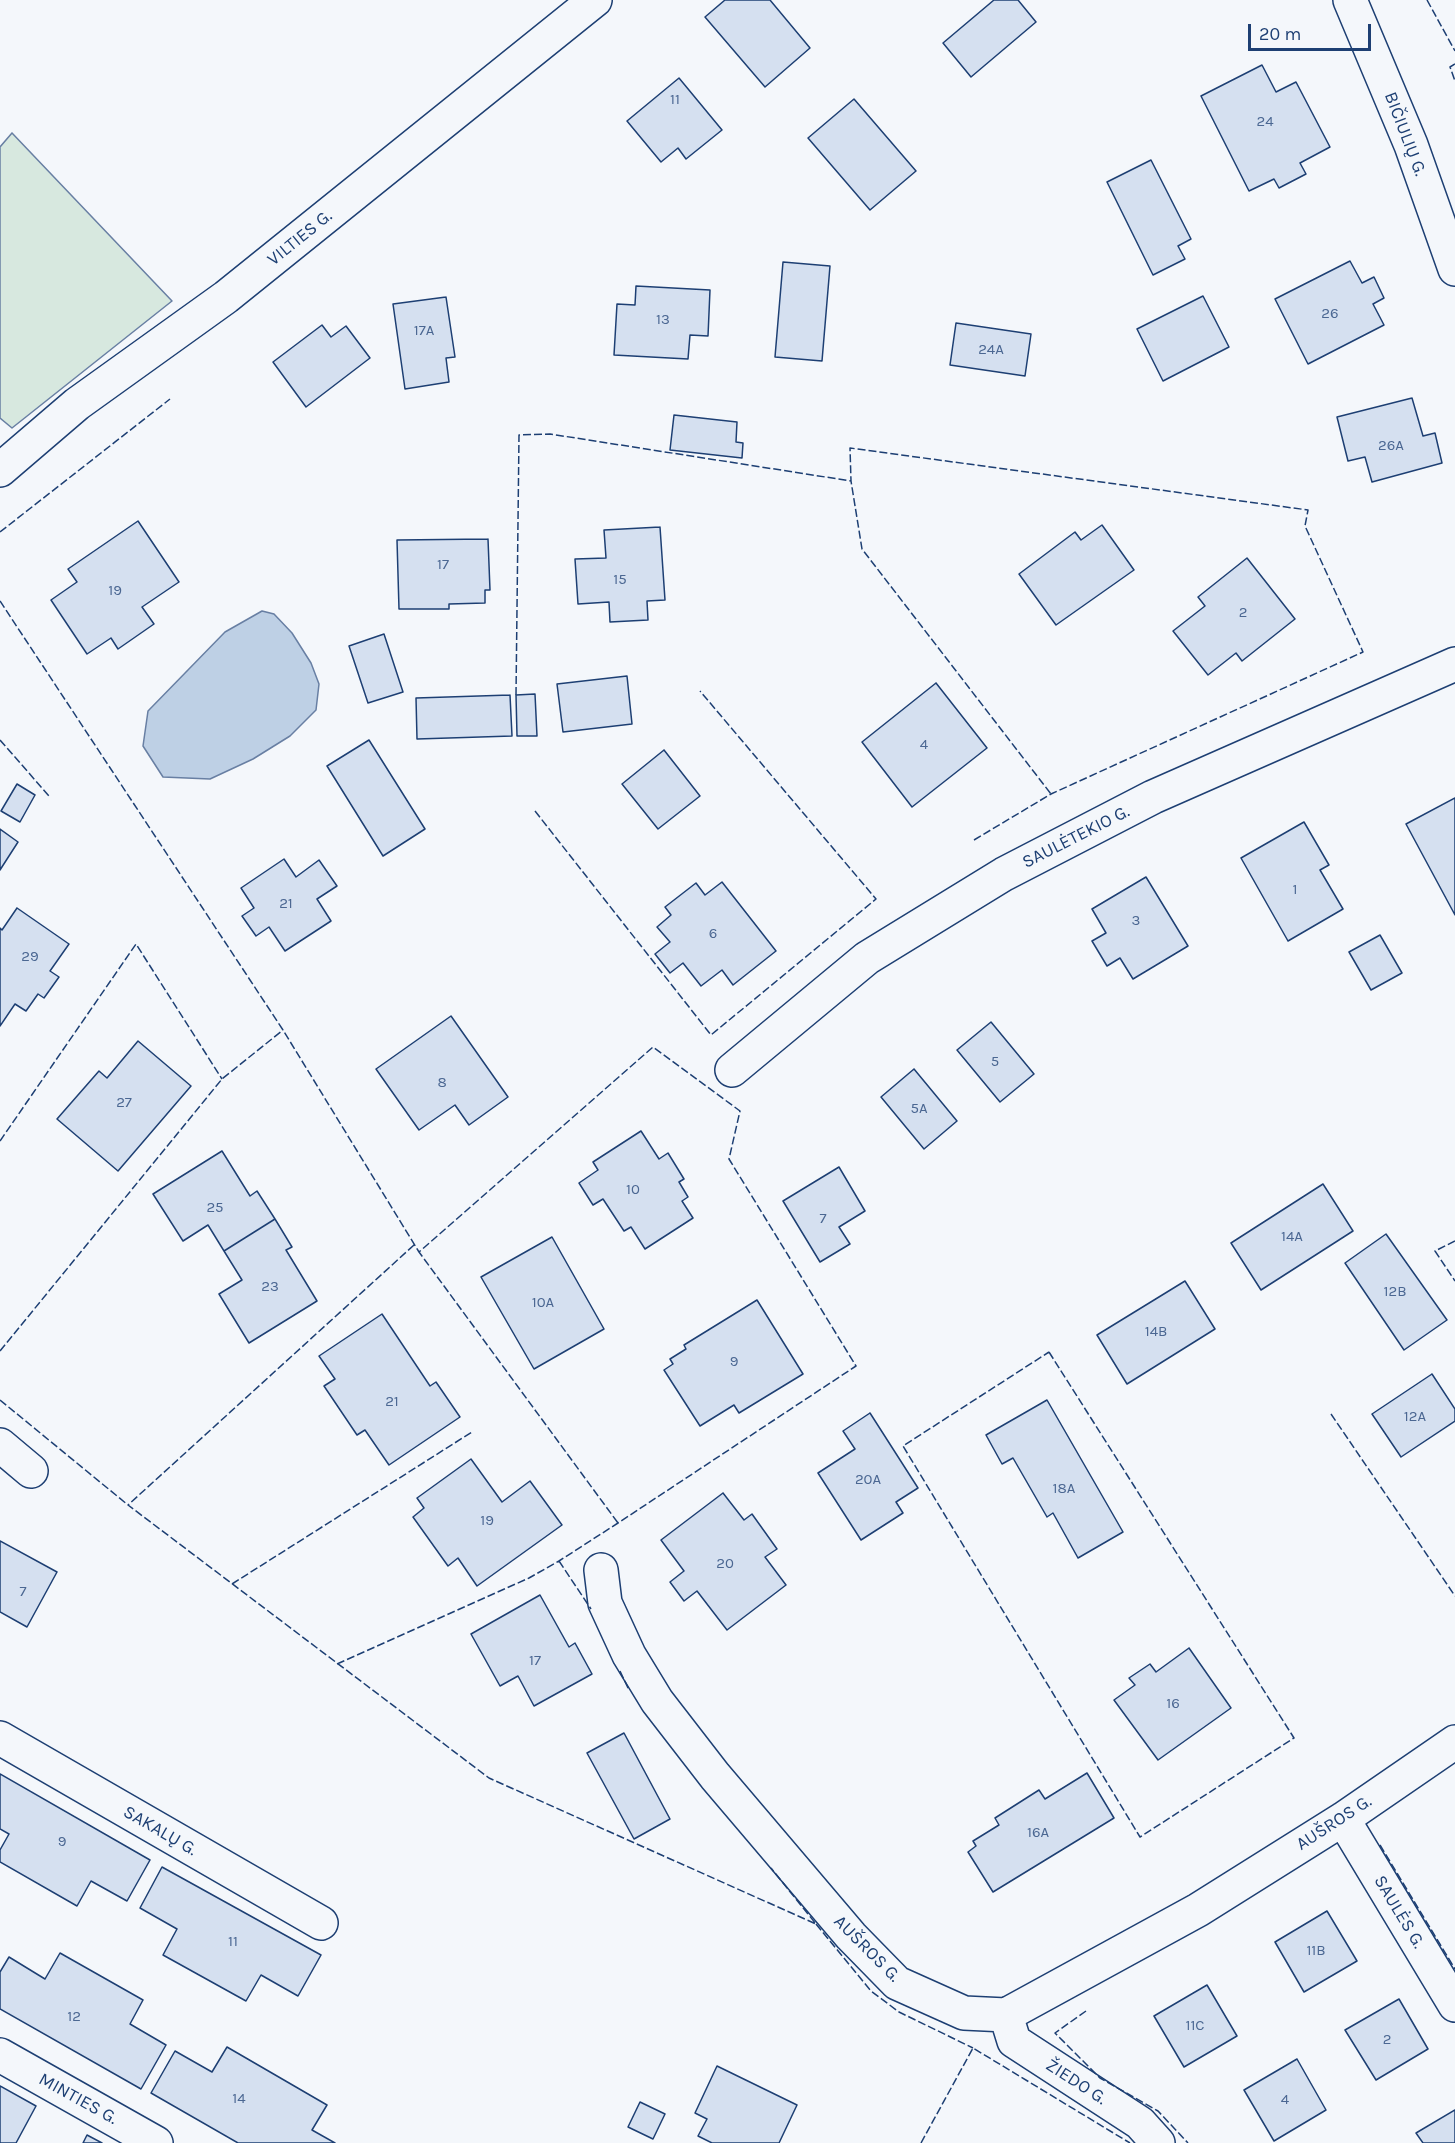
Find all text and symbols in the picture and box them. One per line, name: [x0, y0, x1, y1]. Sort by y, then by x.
scale bar: [1251, 12, 1374, 50]
text: 20 m: [1259, 23, 1301, 45]
street label: BIČIULIŲ G.: [1379, 89, 1431, 179]
house number: 11: [670, 91, 680, 109]
house number: 24: [1256, 113, 1274, 131]
street label: VILTIES G.: [263, 205, 337, 271]
house number: 26: [1321, 305, 1339, 323]
house number: 13: [656, 311, 670, 329]
house number: 17A: [414, 322, 434, 340]
house number: 24A: [978, 341, 1004, 359]
house number: 26A: [1378, 437, 1404, 455]
house number: 17: [437, 556, 449, 574]
house number: 15: [613, 571, 627, 589]
house number: 19: [108, 582, 122, 600]
house number: 2: [1239, 604, 1247, 622]
house number: 4: [920, 736, 928, 754]
street label: SAULĖTEKIO G.: [1019, 801, 1133, 873]
house number: 1: [1293, 881, 1297, 899]
house number: 21: [279, 895, 293, 913]
house number: 3: [1132, 912, 1140, 930]
house number: 6: [709, 925, 717, 943]
house number: 29: [21, 948, 39, 966]
house number: 5: [991, 1053, 999, 1071]
house number: 8: [437, 1074, 447, 1092]
house number: 27: [116, 1094, 132, 1112]
house number: 5A: [910, 1100, 928, 1118]
house number: 10: [626, 1181, 640, 1199]
house number: 25: [206, 1199, 224, 1217]
house number: 7: [819, 1210, 827, 1228]
house number: 14A: [1281, 1228, 1303, 1246]
house number: 23: [261, 1278, 279, 1296]
house number: 12B: [1384, 1283, 1406, 1301]
house number: 10A: [532, 1294, 554, 1312]
house number: 14B: [1145, 1323, 1167, 1341]
house number: 9: [730, 1353, 738, 1371]
house number: 21: [385, 1393, 399, 1411]
house number: 12A: [1404, 1408, 1426, 1426]
house number: 20A: [855, 1471, 881, 1489]
house number: 18A: [1053, 1480, 1075, 1498]
house number: 19: [480, 1512, 494, 1530]
house number: 20: [716, 1555, 734, 1573]
house number: 7: [19, 1583, 27, 1601]
house number: 17: [529, 1652, 541, 1670]
house number: 16: [1166, 1695, 1180, 1713]
street label: AUŠROS G.: [1292, 1791, 1376, 1855]
street label: SAKALŲ G.: [119, 1801, 201, 1861]
house number: 16A: [1027, 1824, 1049, 1842]
house number: 9: [58, 1833, 66, 1851]
street label: SAULĖS G.: [1369, 1872, 1429, 1952]
street label: AUŠROS G.: [829, 1911, 905, 1987]
house number: 11: [228, 1933, 238, 1951]
house number: 11B: [1306, 1942, 1326, 1960]
house number: 12: [67, 2008, 81, 2026]
house number: 11C: [1185, 2017, 1205, 2035]
house number: 2: [1383, 2031, 1391, 2049]
street label: ŽIEDO G.: [1041, 2054, 1111, 2110]
street label: MINTIES G.: [35, 2069, 121, 2129]
house number: 14: [232, 2090, 246, 2108]
house number: 4: [1281, 2091, 1289, 2109]

